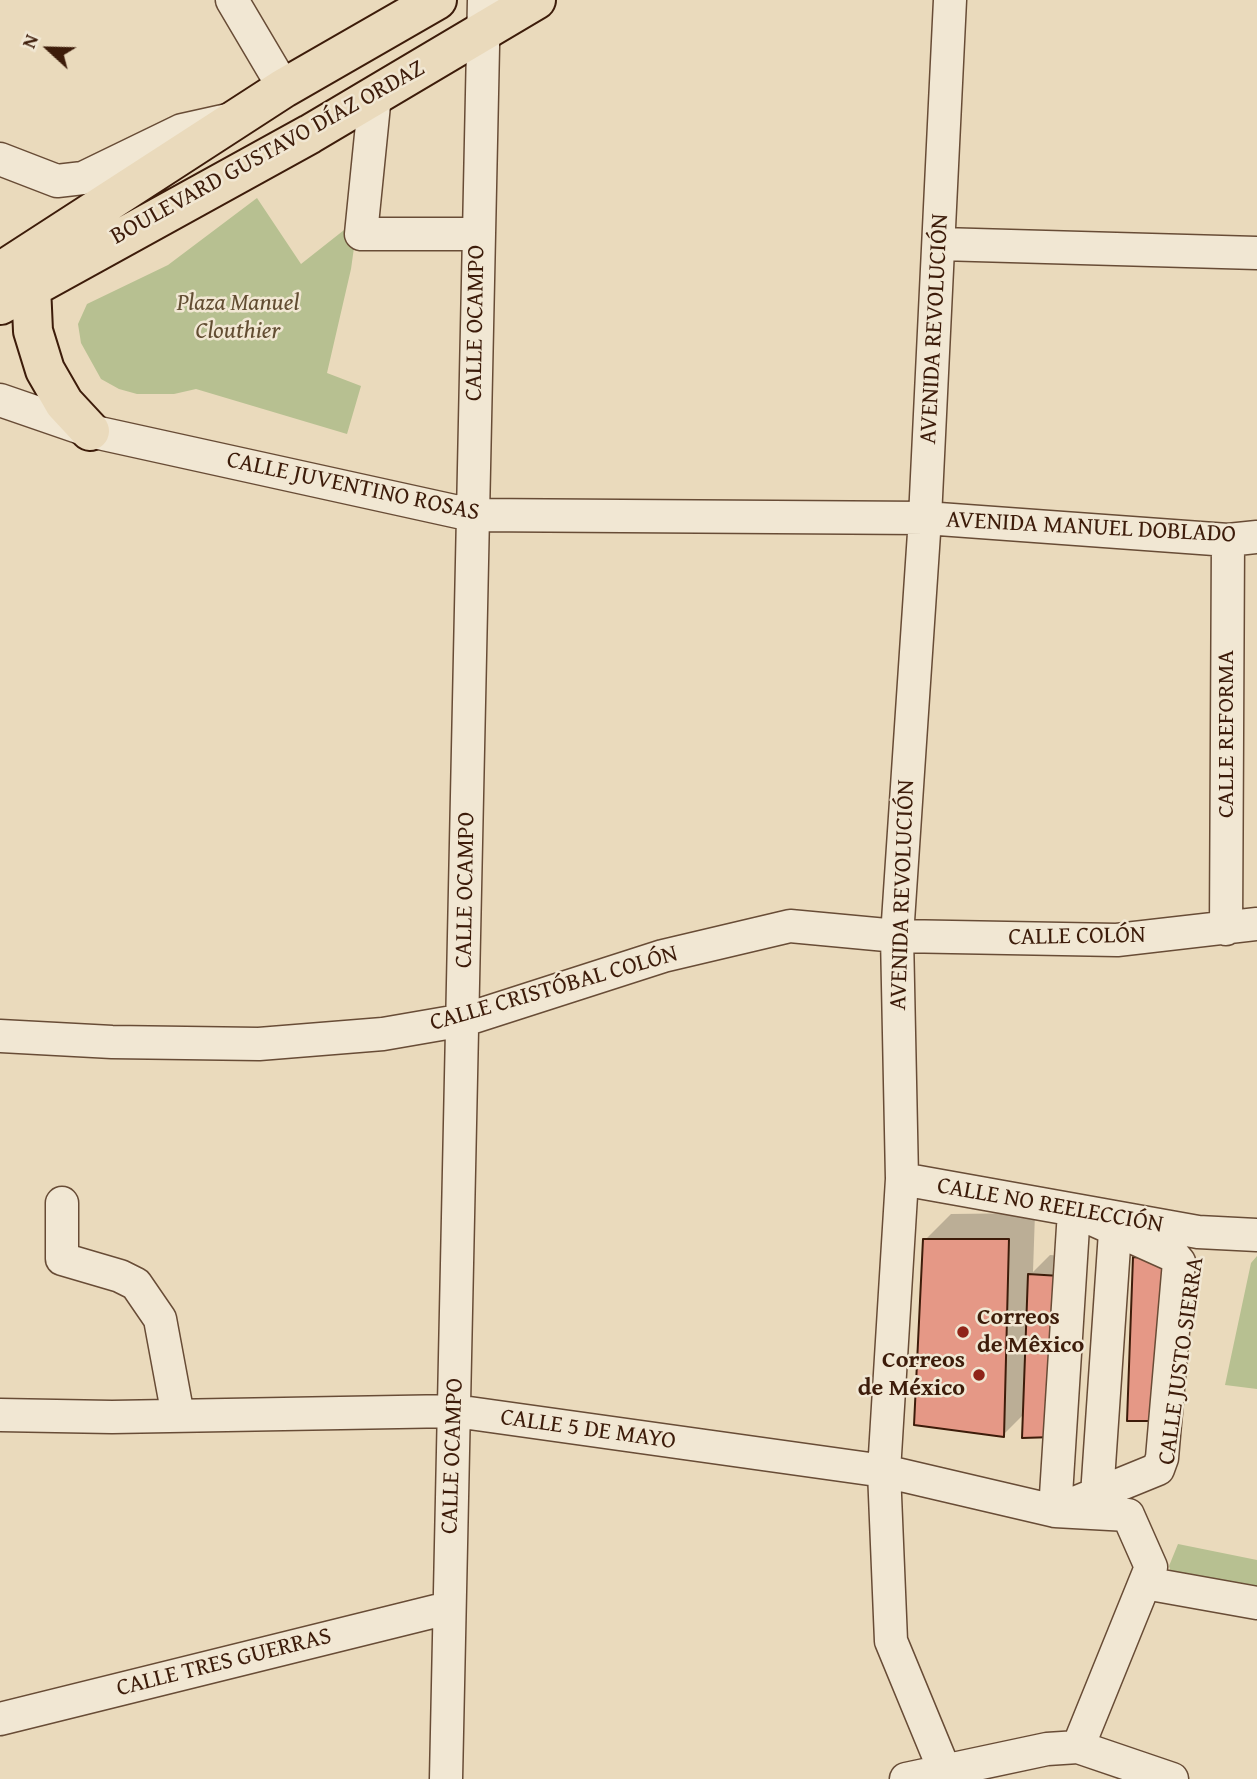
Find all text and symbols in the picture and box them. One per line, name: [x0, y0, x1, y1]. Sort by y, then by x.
north arrow: [14, 14, 84, 84]
text: N: [14, 30, 45, 52]
street label: BOULEVARD GUSTAVO DÍAZ ORDAZ: [106, 54, 430, 252]
street label: AVENIDA REVOLUCIÓN: [915, 213, 955, 445]
street label: CALLE OCAMPO: [460, 245, 492, 401]
park label: Plaza Manuel Clouthier: [177, 290, 299, 346]
street label: CALLE JUVENTINO ROSAS: [224, 446, 482, 528]
street label: AVENIDA MANUEL DOBLADO: [945, 506, 1237, 550]
street label: CALLE REFORMA: [1213, 650, 1241, 818]
street label: AVENIDA REVOLUCIÓN: [885, 779, 921, 1011]
street label: CALLE OCAMPO: [450, 812, 482, 968]
street label: CALLE COLÓN: [1008, 921, 1146, 953]
street label: CALLE CRISTÓBAL COLÓN: [427, 940, 681, 1038]
street label: CALLE NO REELECCIÓN: [935, 1172, 1165, 1240]
street label: CALLE JUSTO SIERRA: [1153, 1255, 1211, 1467]
place label: Correos de Mêxico: [977, 1304, 1084, 1360]
marker: Correos de Mêxico: [955, 1324, 971, 1340]
place label: Correos de México: [858, 1347, 965, 1403]
marker: Correos de México: [971, 1367, 987, 1383]
street label: CALLE OCAMPO: [436, 1377, 470, 1535]
street label: CALLE 5 DE MAYO: [498, 1403, 678, 1457]
street label: CALLE TRES GUERRAS: [114, 1622, 334, 1704]

